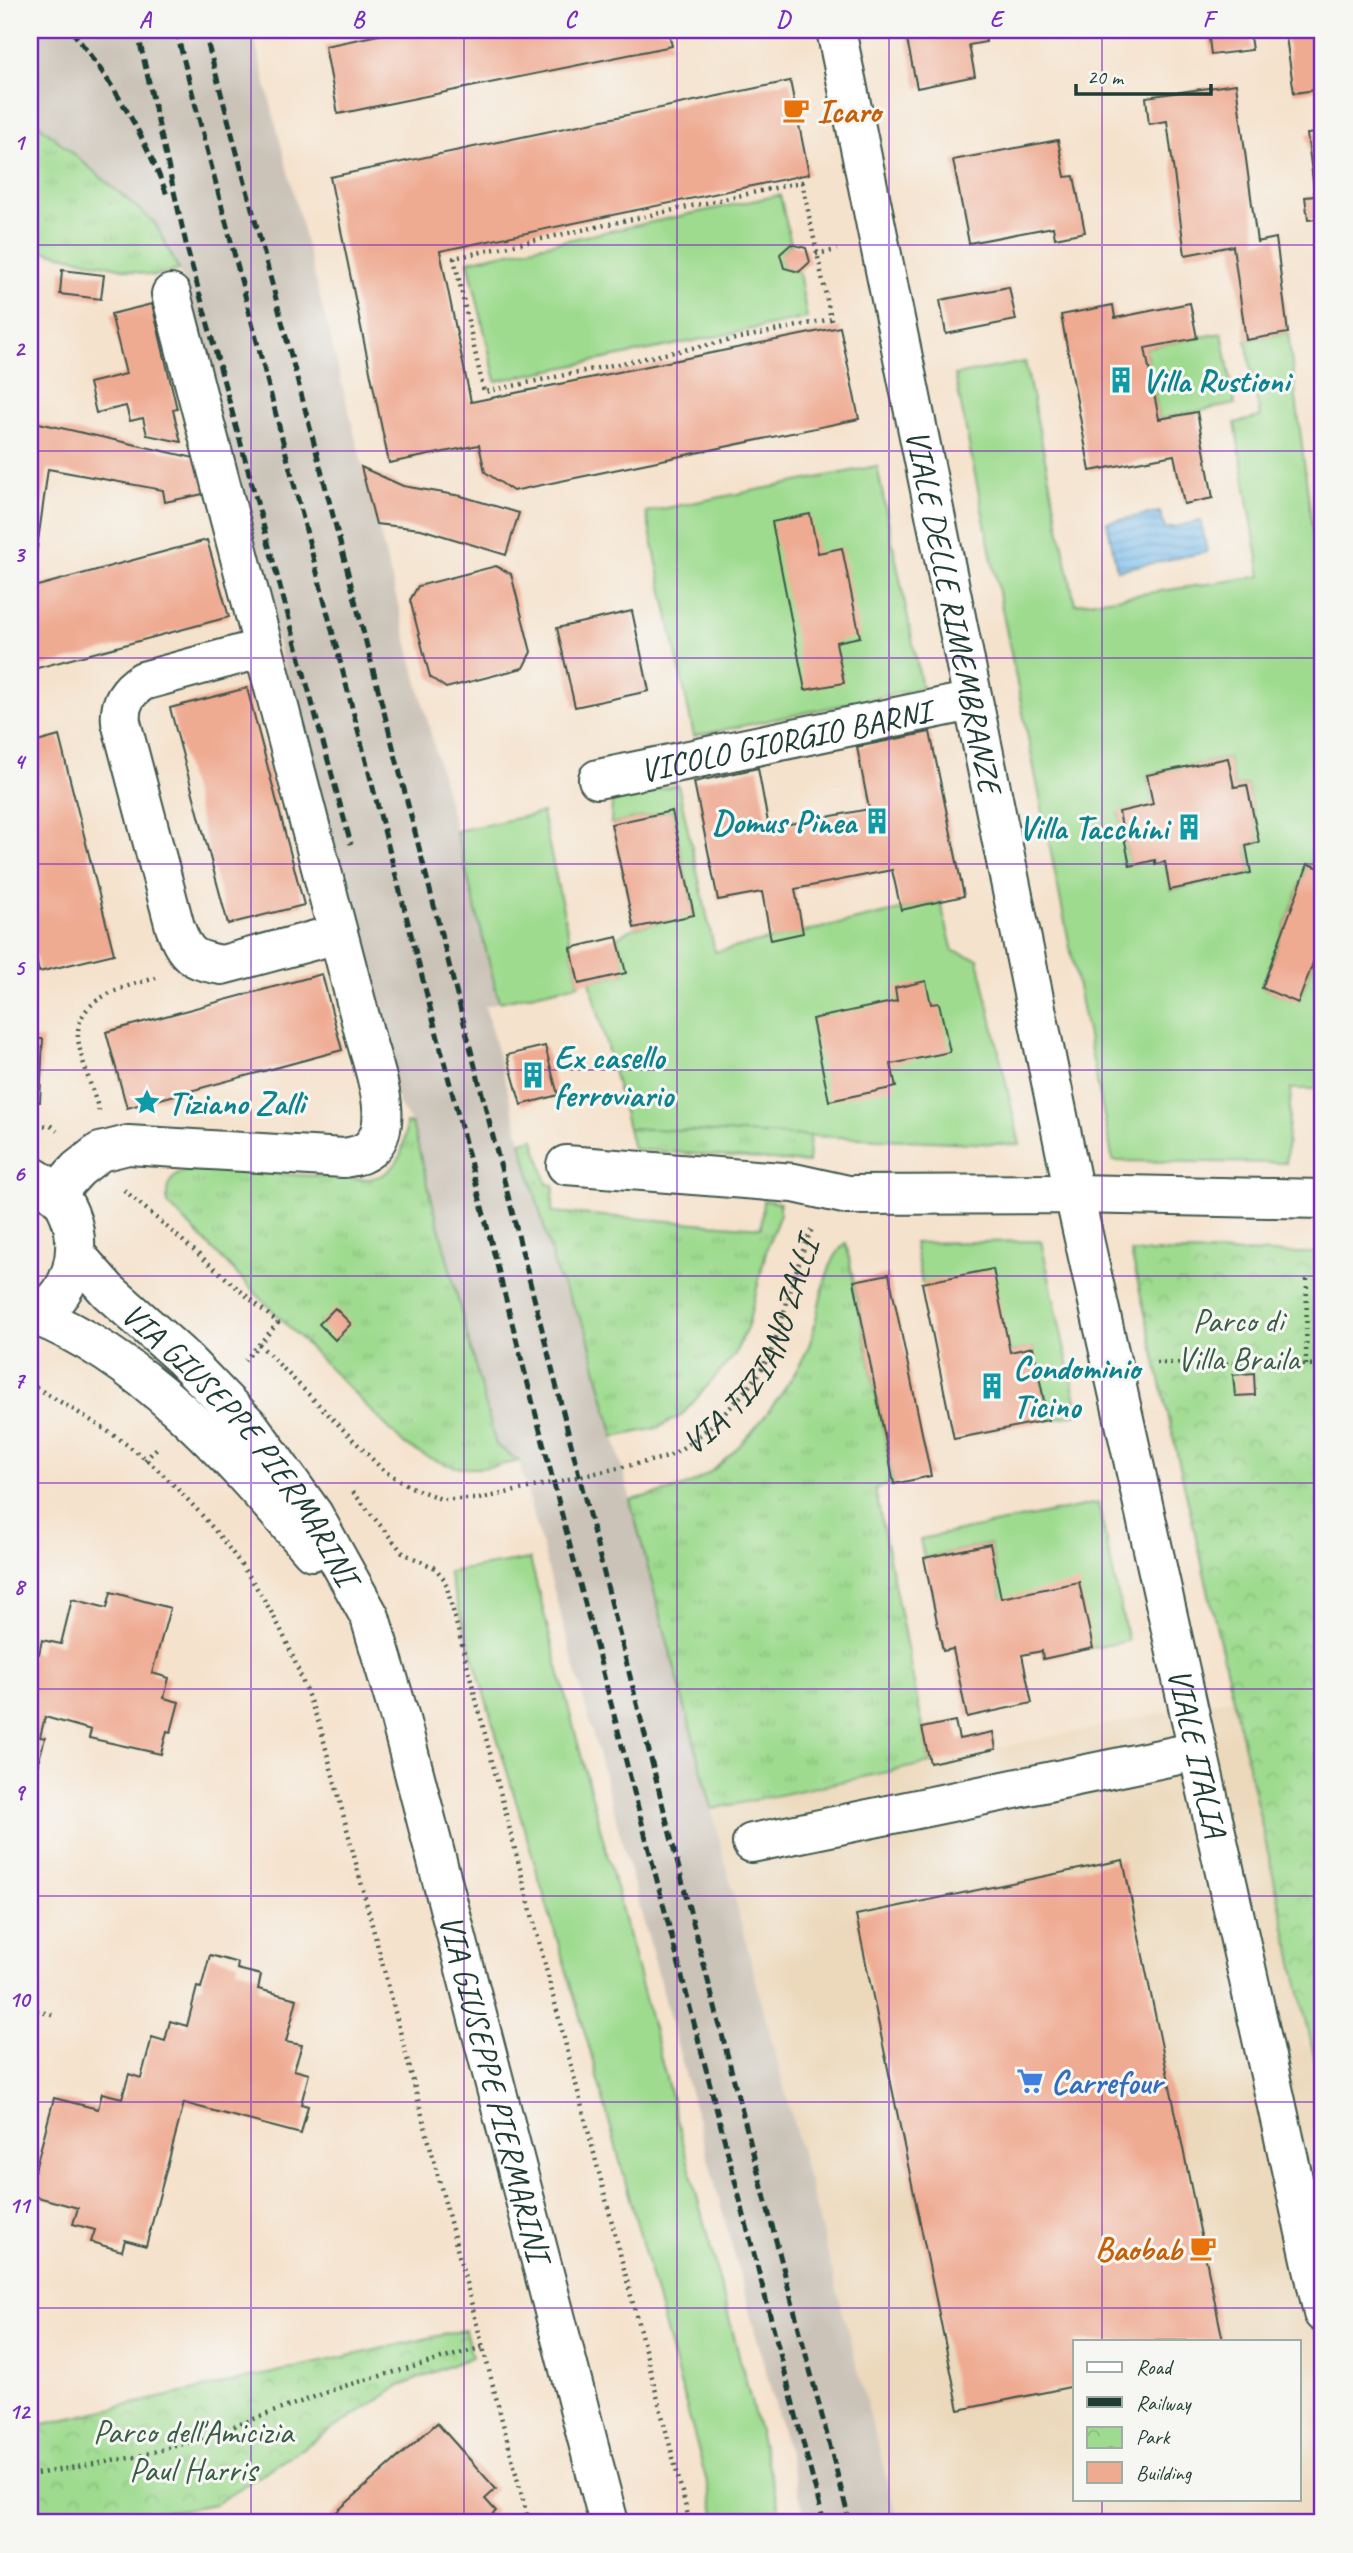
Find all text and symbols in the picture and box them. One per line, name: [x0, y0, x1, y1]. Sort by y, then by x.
text: A: [139, 5, 153, 34]
text: B: [352, 5, 366, 34]
text: C: [565, 5, 579, 34]
text: D: [776, 5, 792, 34]
text: E: [990, 5, 1006, 34]
text: F: [1203, 5, 1219, 34]
scale bar: [1076, 52, 1211, 96]
text: 20 m: [1087, 64, 1125, 90]
place label: Icaro: [817, 90, 884, 132]
cafe icon: Icaro: [781, 95, 811, 125]
text: 1: [14, 128, 27, 157]
text: 2: [14, 334, 27, 363]
place label: Villa Rustioni: [1142, 360, 1294, 402]
building icon: Villa Rustioni: [1106, 365, 1136, 395]
street label: VIALE DELLE RIMEMBRANZE: [896, 426, 1012, 800]
text: 3: [14, 540, 27, 569]
street label: VICOLO GIORGIO BARNI: [636, 689, 941, 792]
text: 4: [14, 747, 27, 776]
place label: Domus Pinea: [712, 801, 858, 843]
building icon: Domus Pinea: [862, 806, 892, 836]
place label: Villa Tacchini: [1018, 807, 1173, 849]
building icon: Villa Tacchini: [1174, 812, 1204, 842]
text: 5: [14, 953, 26, 982]
place label: Ex casello ferroviario: [554, 1036, 675, 1116]
building icon: Ex casello ferroviario: [518, 1060, 548, 1090]
place label: Tiziano Zalli: [168, 1082, 309, 1124]
place icon: Tiziano Zalli: [132, 1087, 162, 1117]
text: 6: [14, 1159, 27, 1188]
street label: VIA TIZIANO ZALLI: [674, 1225, 831, 1463]
street label: VIA GIUSEPPE PIERMARINI: [113, 1293, 371, 1598]
park label: Parco di Villa Braila: [1177, 1300, 1301, 1380]
place label: Condominio Ticino: [1013, 1347, 1143, 1427]
text: 7: [14, 1366, 27, 1395]
building icon: Condominio Ticino: [977, 1371, 1007, 1401]
text: 8: [14, 1572, 27, 1601]
street label: VIALE ITALIA: [1158, 1664, 1237, 1842]
text: 9: [14, 1778, 27, 1807]
street label: VIA GIUSEPPE PIERMARINI: [430, 1910, 562, 2272]
text: 10: [9, 1985, 32, 2014]
place label: Carrefour: [1051, 2061, 1166, 2103]
supermarket icon: Carrefour: [1015, 2066, 1045, 2096]
text: 11: [9, 2191, 32, 2220]
place label: Baobab: [1095, 2228, 1184, 2270]
cafe icon: Baobab: [1188, 2233, 1218, 2263]
legend: [1073, 2340, 1300, 2500]
text: Road: [1136, 2354, 1175, 2380]
text: Railway: [1136, 2390, 1192, 2416]
text: 12: [9, 2397, 32, 2426]
park label: Parco dell'Amicizia Paul Harris: [93, 2411, 296, 2491]
text: Park: [1136, 2424, 1171, 2450]
text: Building: [1136, 2460, 1193, 2486]

